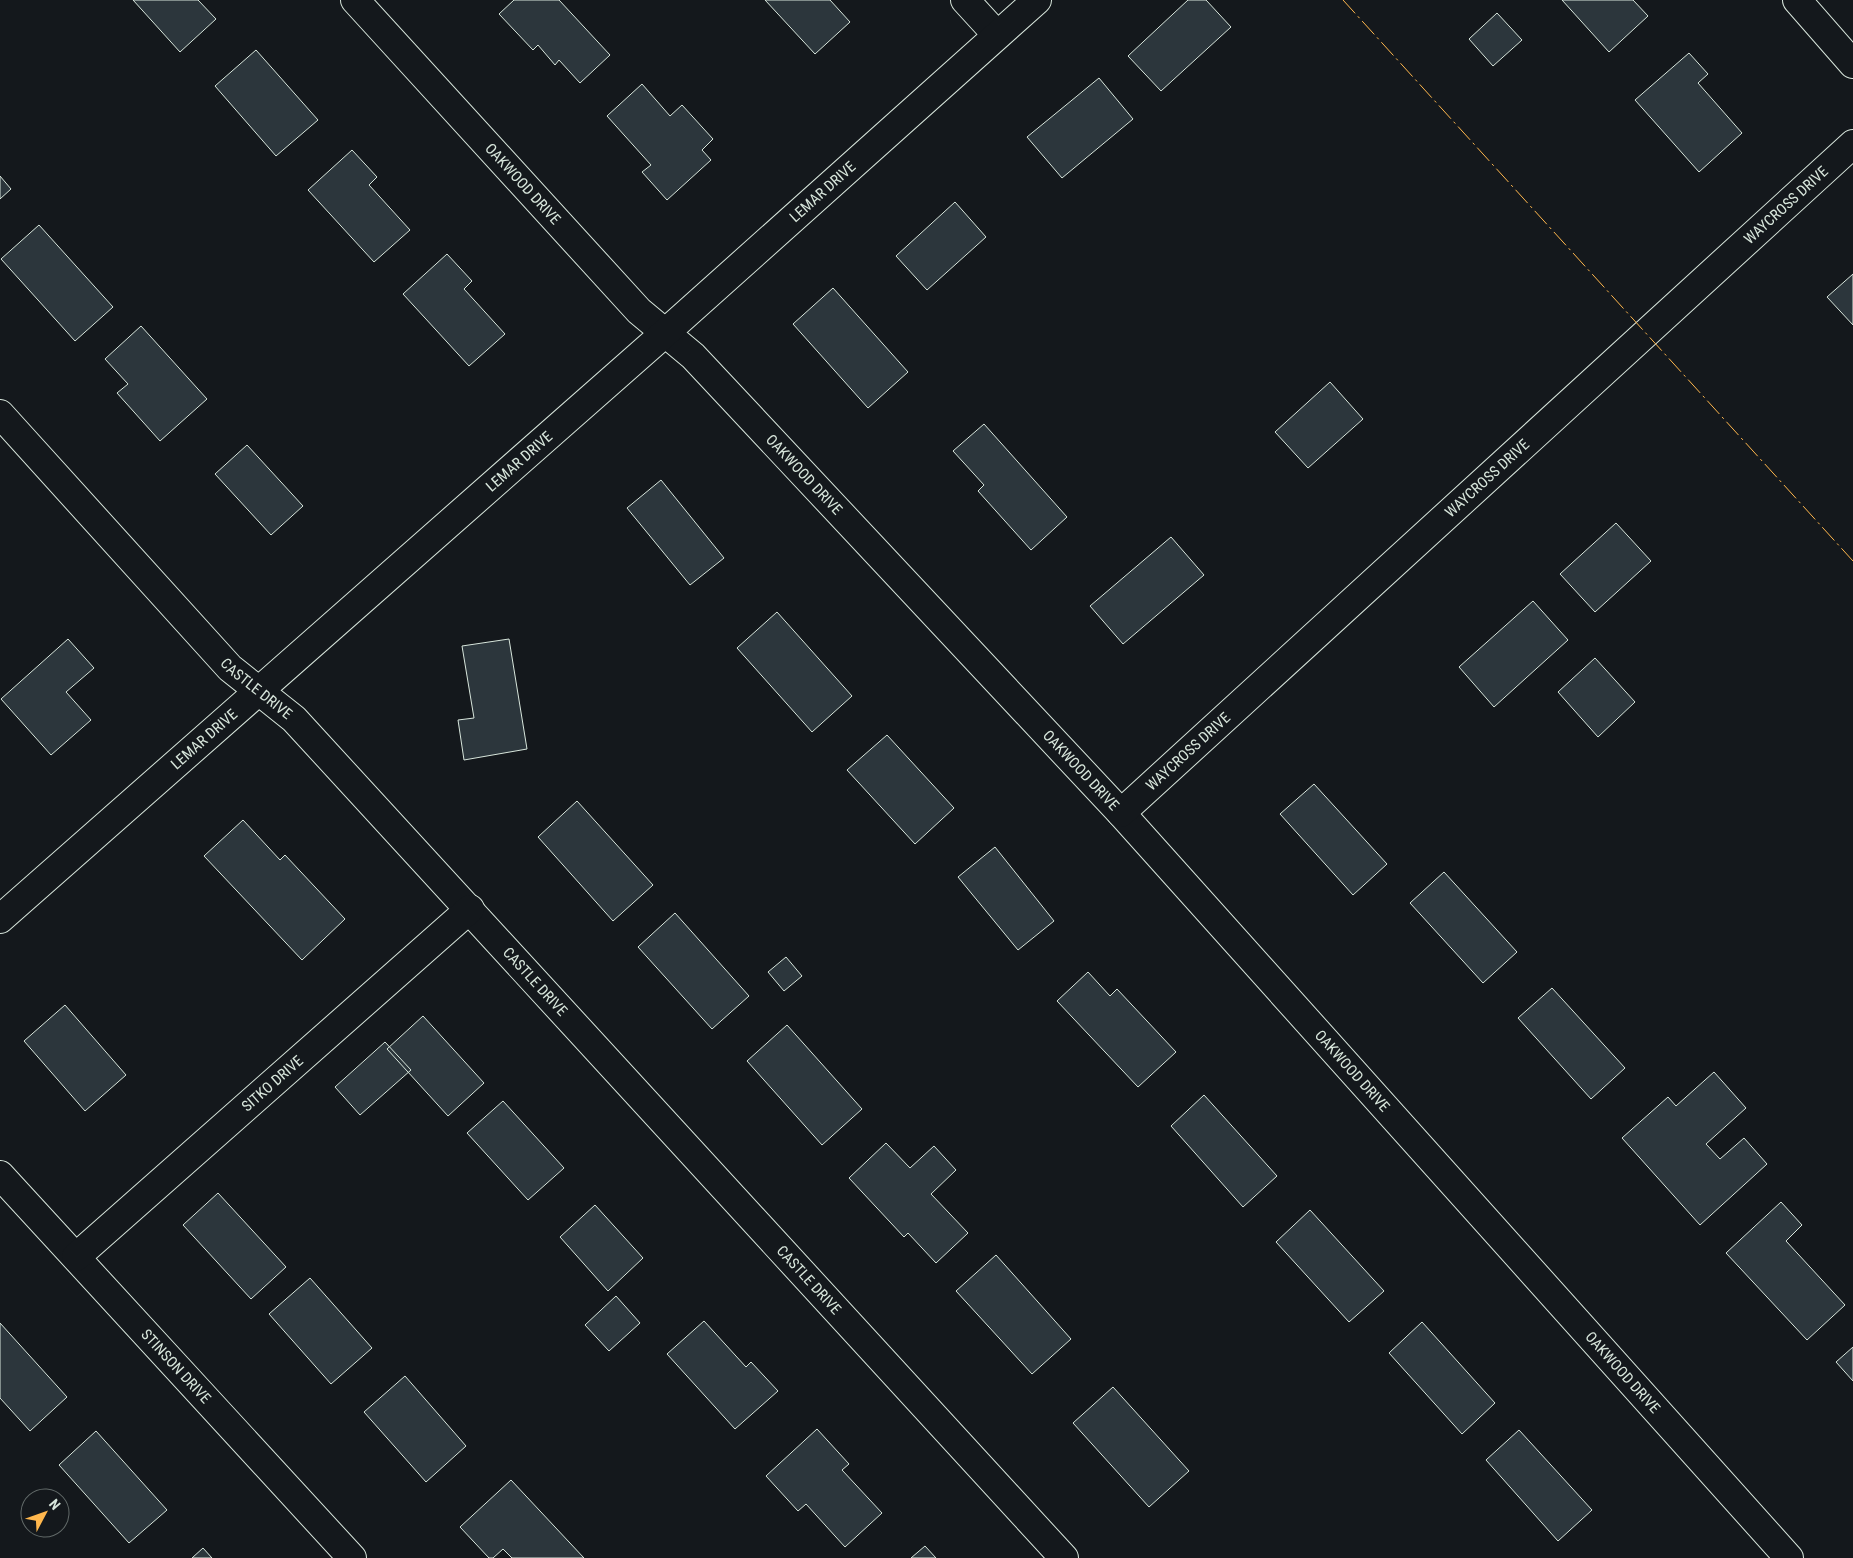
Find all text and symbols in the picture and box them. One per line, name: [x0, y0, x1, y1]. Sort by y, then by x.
street label: OAKWOOD DRIVE: [481, 140, 564, 228]
street label: LEMAR DRIVE: [786, 158, 859, 226]
street label: WAYCROSS DRIVE: [1740, 162, 1832, 248]
street label: LEMAR DRIVE: [482, 428, 556, 495]
street label: OAKWOOD DRIVE: [762, 431, 846, 519]
street label: WAYCROSS DRIVE: [1441, 435, 1533, 521]
street label: CASTLE DRIVE: [217, 654, 296, 723]
street label: LEMAR DRIVE: [167, 705, 241, 773]
street label: WAYCROSS DRIVE: [1142, 709, 1234, 795]
street label: OAKWOOD DRIVE: [1039, 726, 1123, 814]
street label: CASTLE DRIVE: [499, 944, 571, 1020]
street label: OAKWOOD DRIVE: [1311, 1026, 1393, 1115]
street label: SITKO DRIVE: [238, 1052, 307, 1115]
street label: CASTLE DRIVE: [773, 1242, 845, 1318]
street label: STINSON DRIVE: [137, 1326, 214, 1407]
street label: OAKWOOD DRIVE: [1581, 1328, 1664, 1417]
north arrow: [20, 1488, 70, 1538]
text: N: [46, 1496, 64, 1513]

